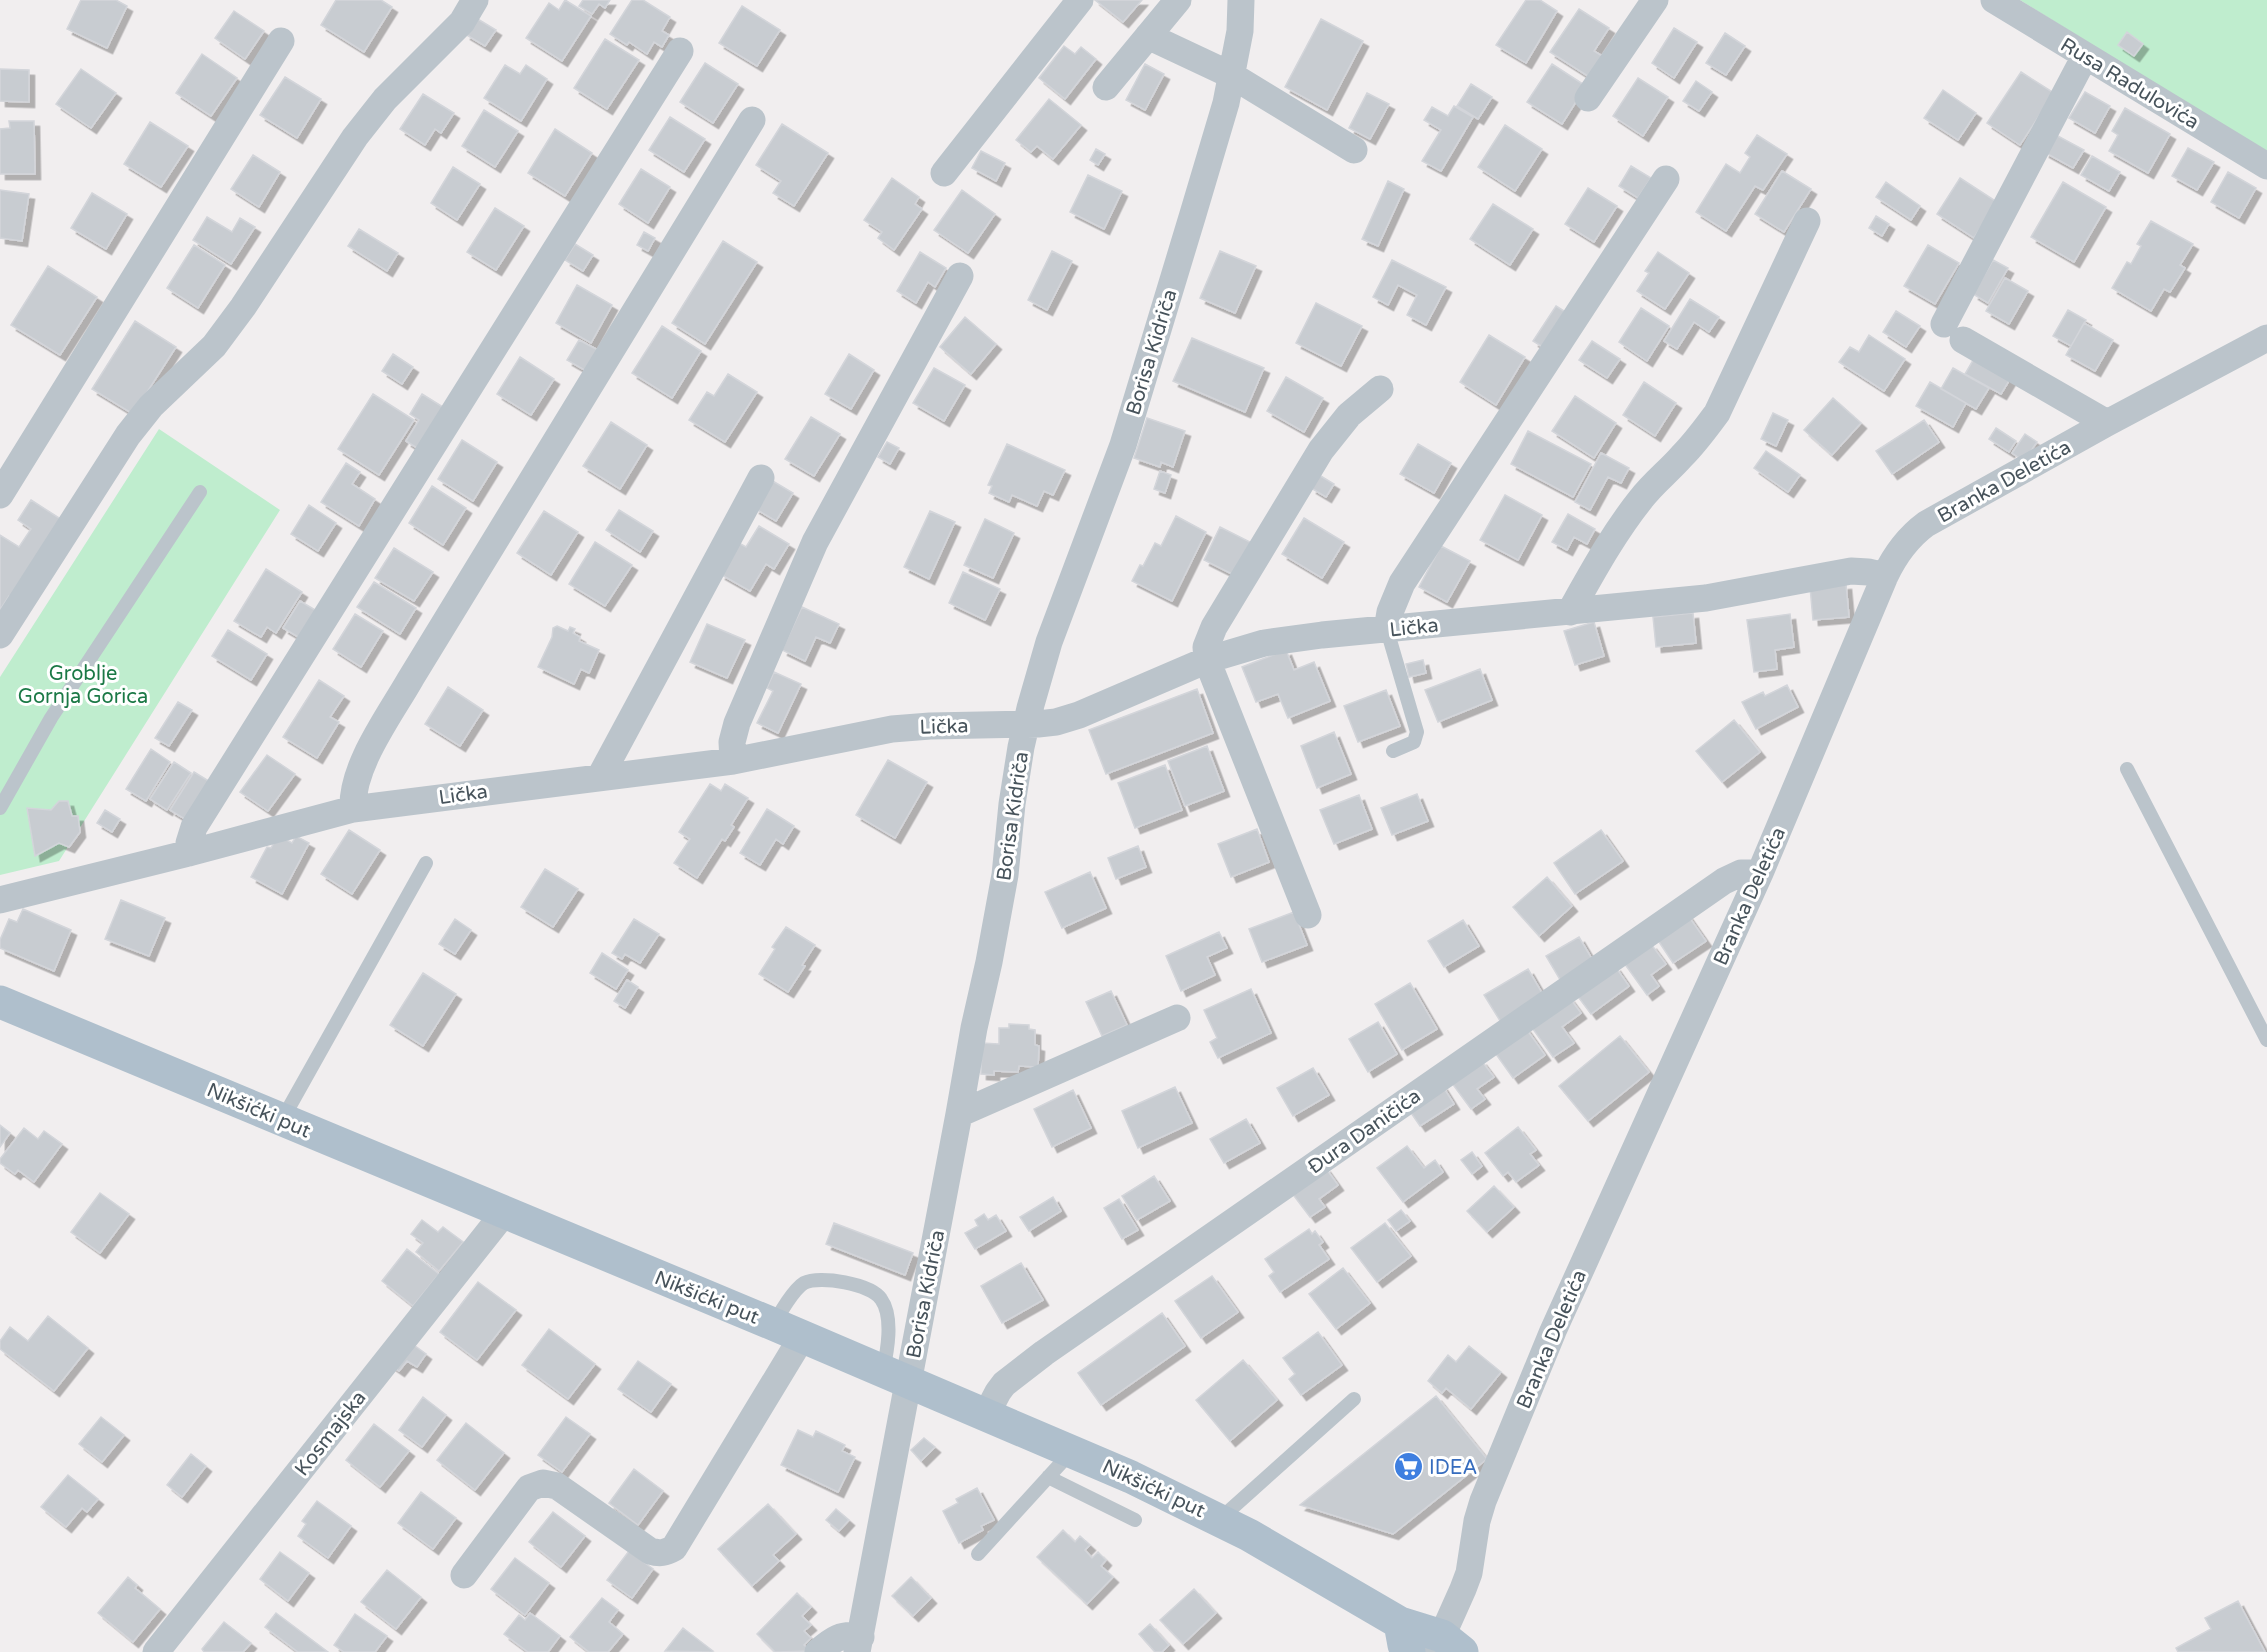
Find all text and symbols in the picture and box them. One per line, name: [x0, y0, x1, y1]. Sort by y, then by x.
street label: Rusa Radulovića: [2056, 33, 2203, 135]
street label: Borisa Kidriča: [1121, 287, 1182, 418]
street label: Branka Deletića: [1934, 435, 2075, 528]
street label: Lička: [1388, 613, 1440, 642]
park label: Groblje Gornja Gorica: [18, 662, 148, 709]
street label: Lička: [919, 714, 969, 740]
street label: Borisa Kidriča: [992, 750, 1034, 882]
street label: Lička: [437, 780, 489, 810]
street label: Branka Deletića: [1709, 824, 1791, 969]
street label: Nikšićki put: [203, 1078, 314, 1144]
street label: Đura Daničića: [1304, 1084, 1426, 1180]
street label: Borisa Kidriča: [902, 1228, 950, 1360]
street label: Nikšićki put: [651, 1266, 763, 1330]
street label: Branka Deletića: [1512, 1266, 1592, 1413]
street label: Kosmajska: [290, 1386, 371, 1481]
supermarket icon: IDEA: [1392, 1451, 1424, 1483]
street label: Nikšićki put: [1098, 1455, 1209, 1523]
place label: IDEA: [1429, 1456, 1477, 1480]

